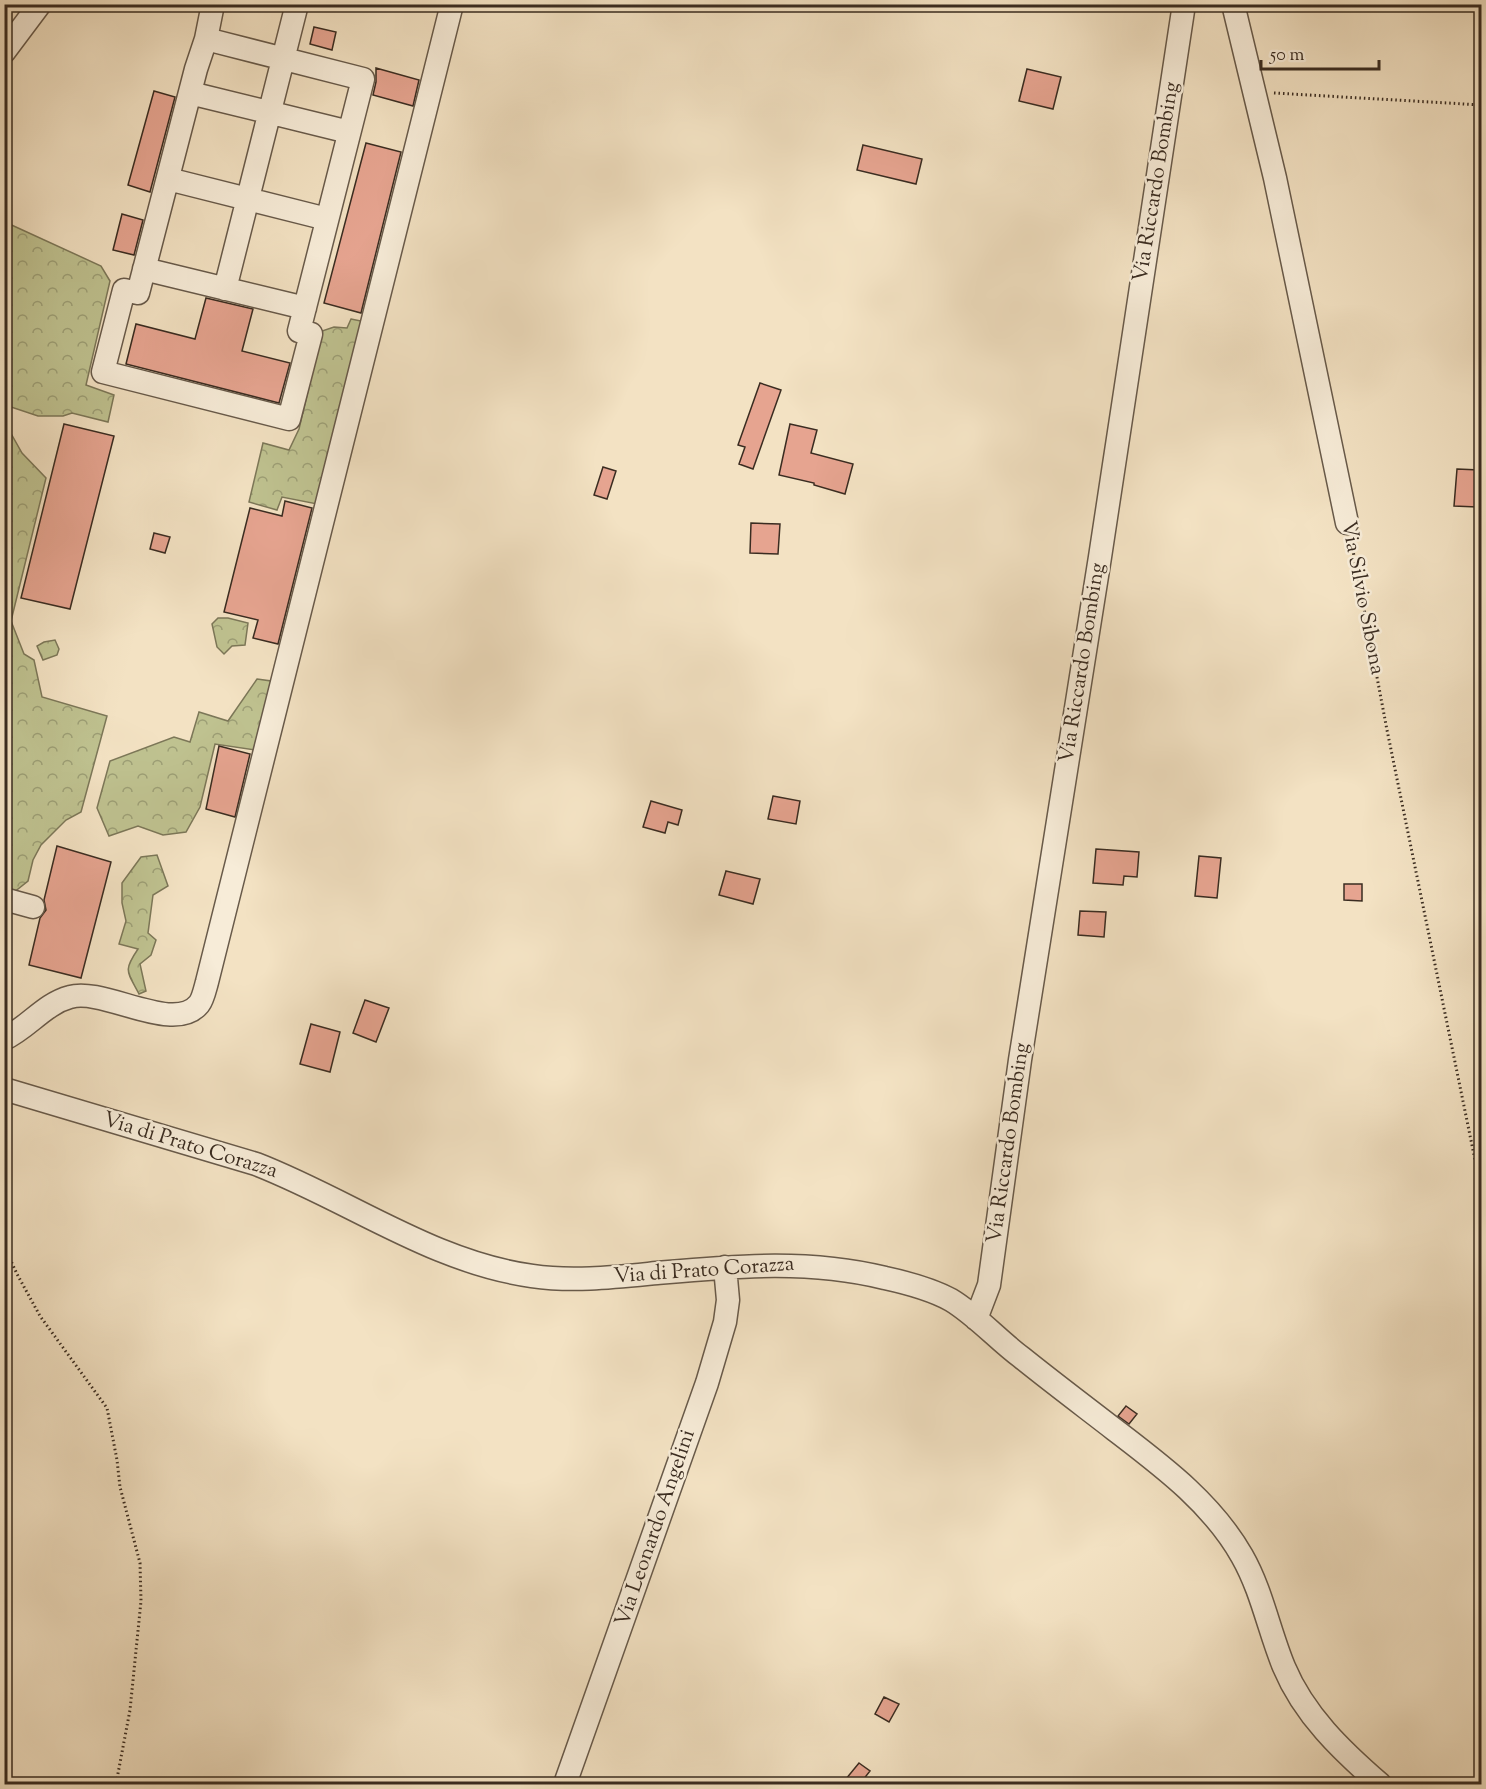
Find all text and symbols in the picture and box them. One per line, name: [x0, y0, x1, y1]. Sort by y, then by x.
scale bar: [1261, 33, 1380, 71]
text: 50 m: [1269, 43, 1305, 69]
street label: Via Riccardo Bombing: [1126, 80, 1188, 284]
street label: Via Silvio Sibona: [1332, 519, 1392, 678]
street label: Via Riccardo Bombing: [1052, 561, 1114, 765]
street label: Via Riccardo Bombing: [980, 1041, 1038, 1245]
street label: Via di Prato Corazza: [99, 1105, 281, 1187]
street label: Via di Prato Corazza: [613, 1250, 796, 1292]
street label: Via Leonardo Angelini: [608, 1426, 704, 1630]

